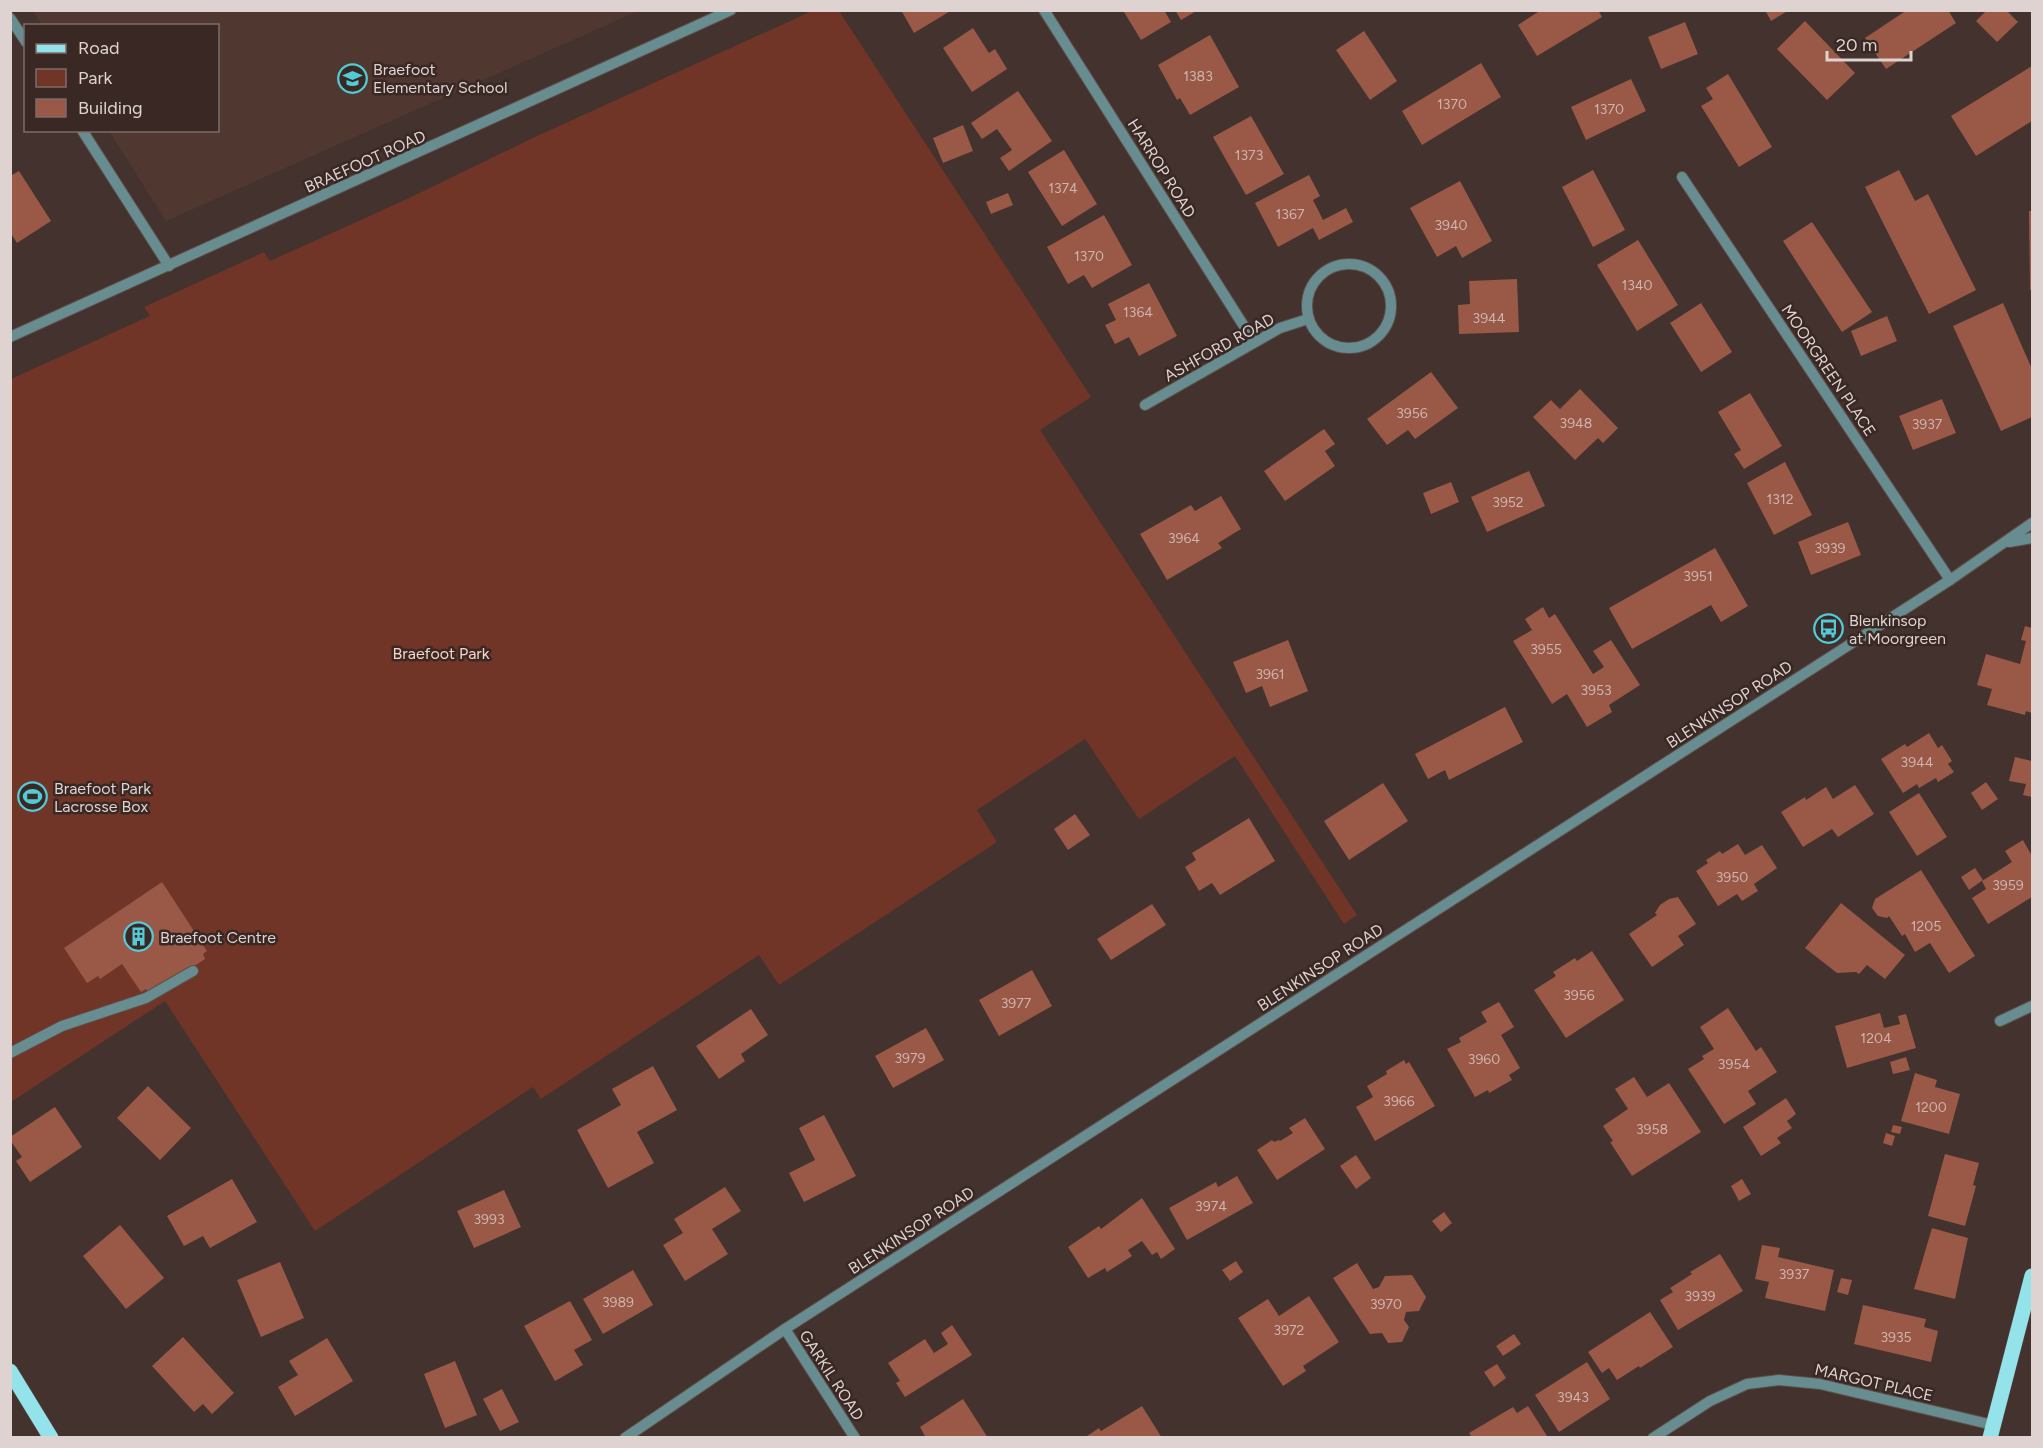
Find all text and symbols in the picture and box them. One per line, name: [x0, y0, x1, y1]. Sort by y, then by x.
legend: [24, 24, 219, 132]
scale bar: [1827, 24, 1911, 62]
text: 20 m: [1836, 34, 1877, 56]
text: Road: [78, 37, 119, 59]
place label: Braefoot Elementary School: [373, 60, 507, 97]
school or university icon: Braefoot Elementary School: [336, 62, 368, 94]
text: Park: [78, 67, 113, 89]
house number: 1383: [1183, 68, 1213, 85]
house number: 1370: [1437, 96, 1467, 113]
text: Building: [78, 97, 143, 119]
house number: 1370: [1594, 101, 1624, 118]
street label: HARROP ROAD: [1124, 115, 1200, 221]
street label: BRAEFOOT ROAD: [302, 126, 429, 197]
house number: 1373: [1235, 147, 1263, 164]
house number: 1374: [1048, 180, 1078, 197]
house number: 1367: [1276, 206, 1305, 223]
house number: 3940: [1434, 217, 1468, 234]
house number: 1370: [1074, 248, 1104, 265]
house number: 1340: [1621, 277, 1653, 294]
street label: MOORGREEN PLACE: [1777, 301, 1880, 440]
house number: 1364: [1123, 304, 1153, 321]
street label: ASHFORD ROAD: [1161, 309, 1278, 386]
house number: 3944: [1473, 310, 1506, 327]
house number: 3956: [1396, 405, 1428, 422]
house number: 3948: [1560, 415, 1592, 432]
house number: 3937: [1912, 416, 1943, 433]
house number: 1312: [1766, 491, 1794, 508]
house number: 3952: [1492, 494, 1524, 511]
house number: 3964: [1168, 530, 1200, 547]
house number: 3939: [1814, 540, 1846, 557]
house number: 3951: [1683, 568, 1713, 585]
place label: Blenkinsop at Moorgreen: [1849, 611, 1946, 648]
bus stop icon: Blenkinsop at Moorgreen: [1812, 613, 1844, 645]
house number: 3955: [1530, 641, 1562, 658]
park label: Braefoot Park: [393, 644, 490, 663]
street label: BLENKINSOP ROAD: [1663, 657, 1796, 752]
house number: 3961: [1255, 666, 1285, 683]
house number: 3953: [1580, 682, 1612, 699]
house number: 3944: [1901, 754, 1934, 771]
place label: Braefoot Park Lacrosse Box: [54, 779, 151, 816]
sports icon: Braefoot Park Lacrosse Box: [17, 781, 49, 813]
house number: 3950: [1716, 869, 1748, 886]
house number: 3959: [1992, 877, 2024, 894]
house number: 1205: [1911, 918, 1941, 935]
street label: BLENKINSOP ROAD: [1254, 920, 1387, 1015]
building icon: Braefoot Centre: [123, 921, 155, 953]
place label: Braefoot Centre: [160, 928, 276, 947]
house number: 3956: [1563, 987, 1595, 1004]
house number: 3977: [1001, 995, 1032, 1012]
house number: 1204: [1860, 1030, 1892, 1047]
house number: 3979: [895, 1050, 926, 1067]
house number: 3960: [1468, 1051, 1500, 1068]
house number: 3954: [1718, 1056, 1750, 1073]
house number: 3966: [1383, 1093, 1415, 1110]
house number: 1200: [1915, 1099, 1947, 1116]
house number: 3958: [1636, 1121, 1668, 1138]
street label: BLENKINSOP ROAD: [845, 1183, 978, 1278]
house number: 3974: [1195, 1198, 1227, 1215]
house number: 3993: [473, 1211, 505, 1228]
house number: 3937: [1779, 1266, 1810, 1283]
house number: 3939: [1684, 1288, 1716, 1305]
house number: 3989: [602, 1294, 634, 1311]
house number: 3970: [1370, 1296, 1402, 1313]
house number: 3972: [1274, 1322, 1304, 1339]
street label: GARKIL ROAD: [795, 1327, 868, 1424]
house number: 3935: [1880, 1329, 1912, 1346]
street label: MARGOT PLACE: [1813, 1360, 1935, 1405]
house number: 3943: [1557, 1389, 1589, 1406]

